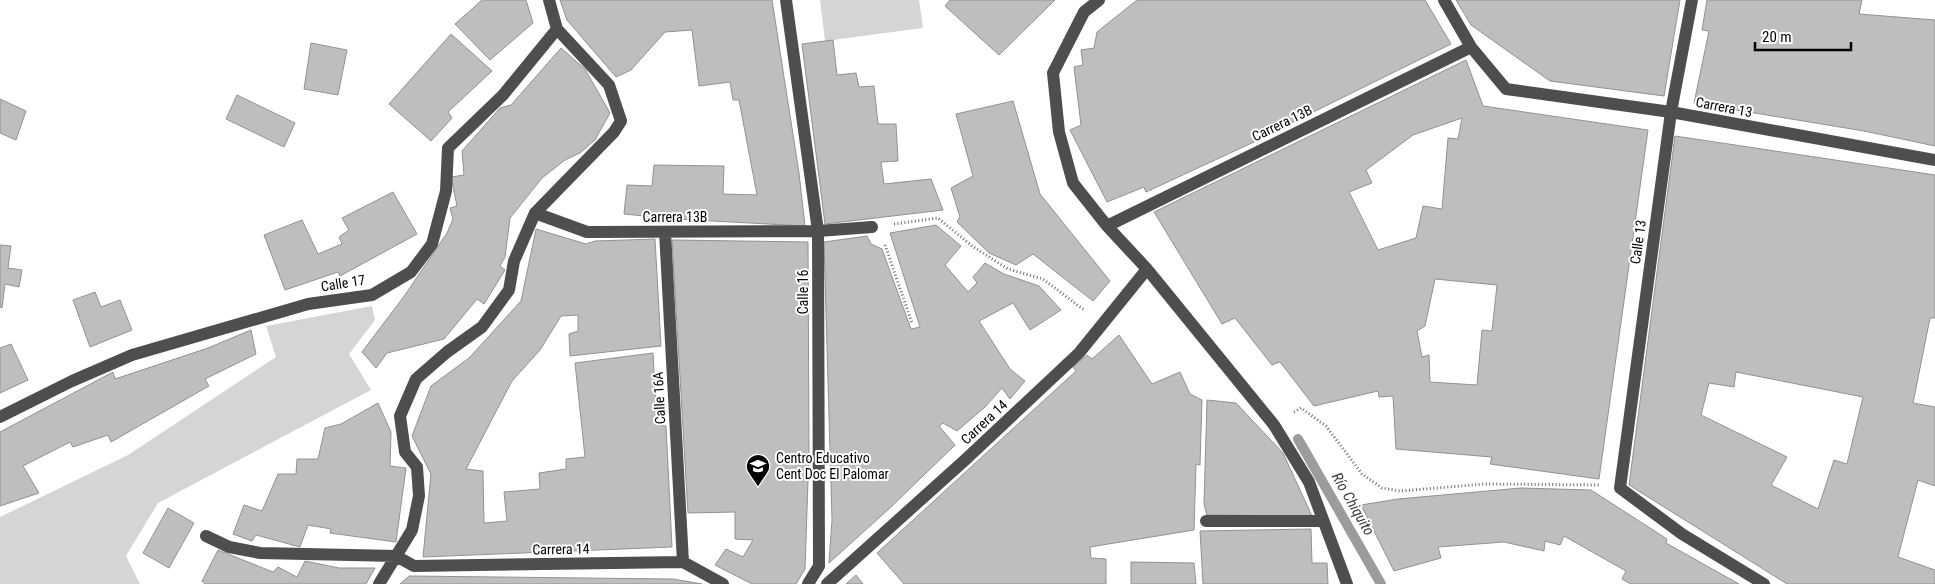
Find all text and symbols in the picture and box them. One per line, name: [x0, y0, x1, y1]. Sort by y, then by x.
scale bar: [1755, 20, 1851, 52]
text: 20 m: [1762, 28, 1792, 46]
street label: Carrera 13: [1694, 94, 1754, 120]
street label: Carrera 13B: [1249, 102, 1315, 144]
street label: Carrera 13B: [643, 209, 707, 225]
street label: Calle 13: [1627, 219, 1649, 265]
street label: Calle 16: [795, 270, 811, 314]
street label: Calle 17: [320, 272, 366, 294]
street label: Calle 16A: [650, 371, 668, 425]
street label: Carrera 14: [958, 397, 1010, 447]
place label: Centro Educativo Cent Doc El Palomar: [776, 450, 889, 482]
school or university icon: Centro Educativo Cent Doc El Palomar: [745, 453, 771, 487]
water label: Río Chiquito: [1328, 469, 1378, 539]
street label: Carrera 14: [532, 540, 590, 557]

